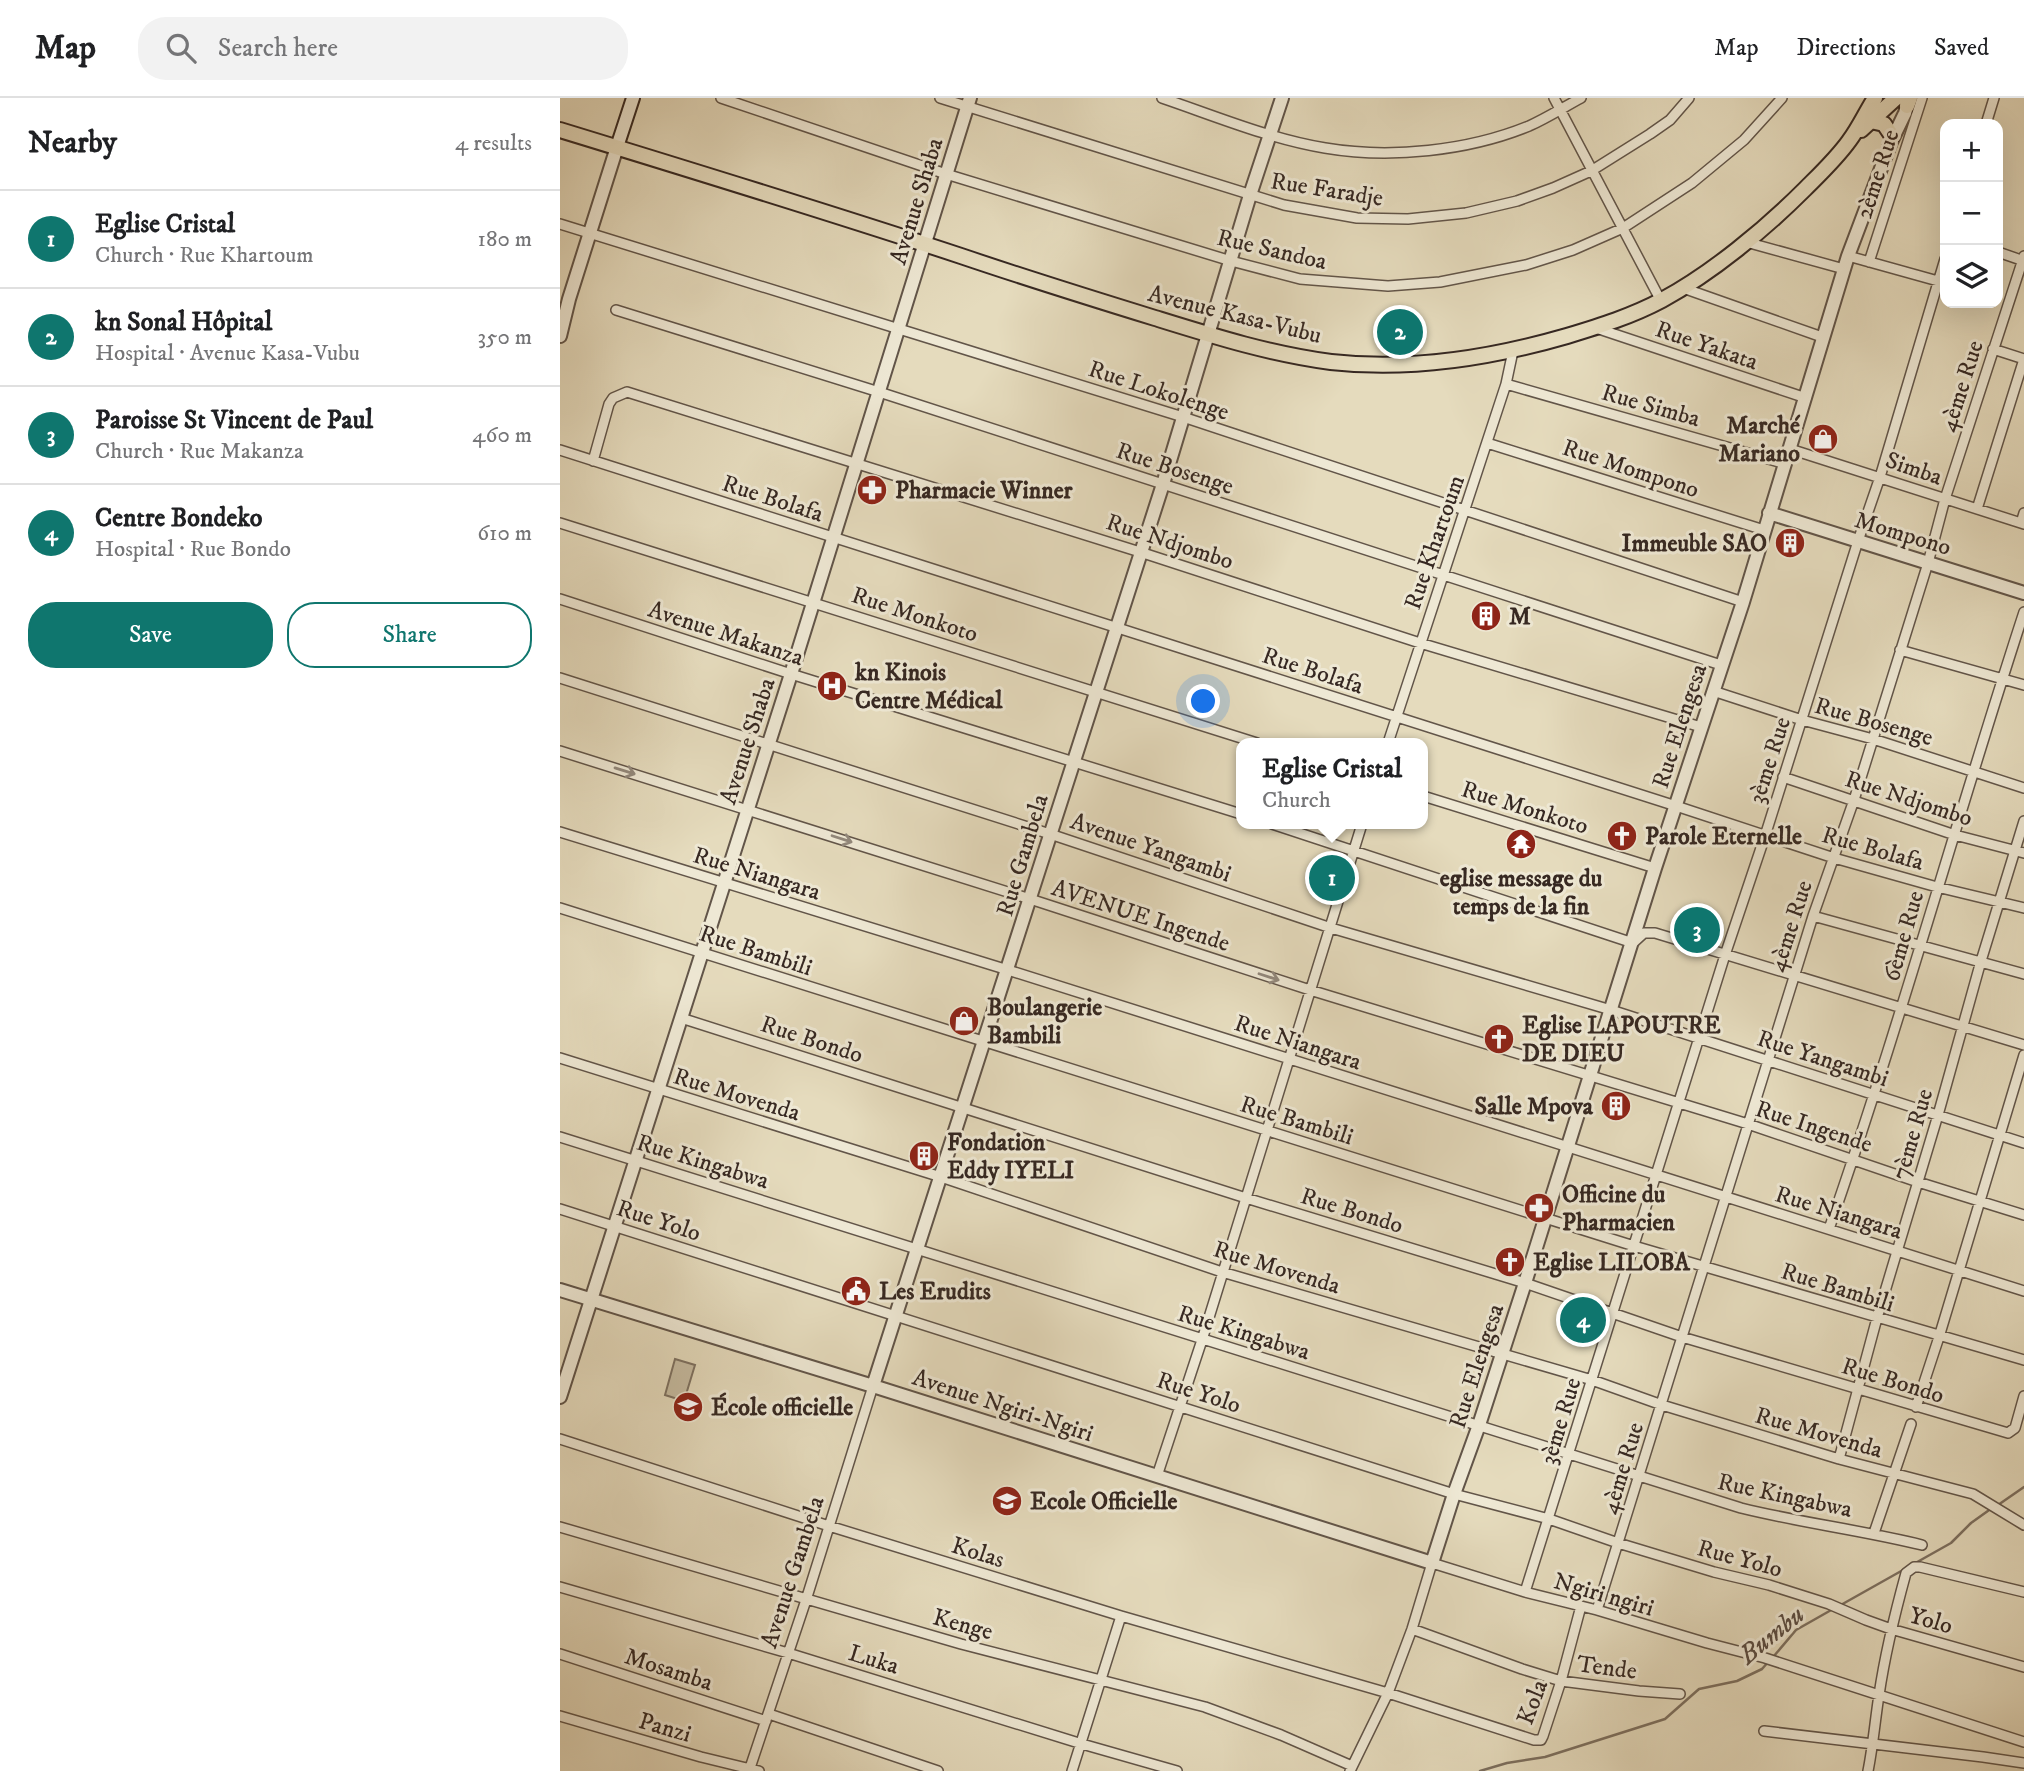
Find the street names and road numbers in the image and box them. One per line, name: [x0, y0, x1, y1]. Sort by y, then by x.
street label: 2ème Rue: [1849, 126, 1906, 223]
street label: Avenue Shaba: [883, 133, 951, 268]
street label: Rue Faradje: [1268, 166, 1385, 214]
street label: Rue Sandoa: [1214, 223, 1330, 277]
street label: Avenue Kasa-Vubu: [1145, 279, 1325, 351]
street label: Rue Yakata: [1651, 314, 1763, 378]
street label: 4ème Rue: [1933, 337, 1991, 436]
street label: Rue Lokolenge: [1085, 354, 1233, 428]
street label: Rue Simba: [1598, 378, 1704, 434]
street label: Rue Mompono: [1559, 433, 1703, 505]
street label: Rue Bosenge: [1112, 436, 1237, 502]
street label: Simba: [1881, 445, 1947, 493]
street label: Rue Bolafa: [718, 469, 828, 530]
street label: Rue Khartoum: [1398, 471, 1472, 613]
street label: Mompono: [1851, 505, 1954, 563]
street label: Rue Ndjombo: [1102, 507, 1237, 577]
street label: Rue Monkoto: [848, 580, 982, 649]
street label: Avenue Makanza: [644, 595, 808, 673]
street label: Rue Bolafa: [1258, 641, 1368, 702]
street label: Rue Elengesa: [1646, 660, 1714, 792]
street label: Avenue Shaba: [713, 674, 783, 808]
street label: Rue Bosenge: [1811, 691, 1936, 753]
street label: 3ème Rue: [1742, 713, 1798, 807]
street label: Rue Ndjombo: [1841, 764, 1976, 834]
street label: Rue Monkoto: [1458, 774, 1592, 841]
street label: Rue Gambela: [990, 790, 1056, 920]
street label: Avenue Yangambi: [1066, 806, 1235, 889]
street label: Rue Bolafa: [1818, 820, 1928, 878]
street label: Rue Niangara: [689, 840, 825, 908]
street label: AVENUE Ingende: [1048, 873, 1234, 959]
street label: 4ème Rue: [1762, 877, 1820, 976]
street label: 6ème Rue: [1877, 887, 1931, 985]
street label: Rue Bambili: [696, 919, 816, 983]
street label: Rue Niangara: [1230, 1008, 1366, 1078]
street label: Rue Bondo: [757, 1009, 867, 1071]
street label: Rue Yangambi: [1753, 1024, 1892, 1094]
street label: Rue Movenda: [670, 1061, 804, 1129]
street label: 7ème Rue: [1886, 1085, 1940, 1183]
street label: Rue Bambili: [1236, 1090, 1357, 1152]
street label: Rue Ingende: [1751, 1094, 1876, 1160]
street label: Rue Kingabwa: [633, 1128, 773, 1197]
street label: Rue Niangara: [1771, 1179, 1907, 1247]
street label: Rue Bondo: [1297, 1181, 1407, 1241]
street label: Rue Yolo: [613, 1193, 705, 1249]
street label: Rue Movenda: [1210, 1234, 1344, 1302]
street label: Rue Bambili: [1777, 1257, 1898, 1319]
street label: Rue Kingabwa: [1174, 1299, 1314, 1368]
street label: Rue Elengesa: [1443, 1300, 1511, 1432]
street label: Rue Bondo: [1838, 1351, 1948, 1411]
street label: Avenue Ngiri-Ngiri: [908, 1363, 1097, 1449]
street label: Rue Yolo: [1153, 1365, 1245, 1421]
street label: 3ème Rue: [1534, 1374, 1588, 1468]
street label: Rue Movenda: [1752, 1400, 1887, 1466]
street label: 4ème Rue: [1595, 1419, 1651, 1518]
street label: Rue Kingabwa: [1715, 1467, 1856, 1525]
street label: Avenue Gambela: [754, 1492, 832, 1652]
street label: Kolas: [948, 1531, 1008, 1575]
street label: Rue Yolo: [1694, 1533, 1785, 1585]
street label: Ngiri ngiri: [1550, 1566, 1657, 1624]
street label: Yolo: [1905, 1600, 1956, 1641]
street label: Kenge: [930, 1603, 996, 1647]
street label: Luka: [845, 1638, 903, 1682]
street label: Mosamba: [621, 1642, 717, 1699]
street label: Tende: [1575, 1649, 1639, 1687]
street label: Kola: [1511, 1675, 1555, 1729]
street label: Panzi: [635, 1706, 694, 1750]

